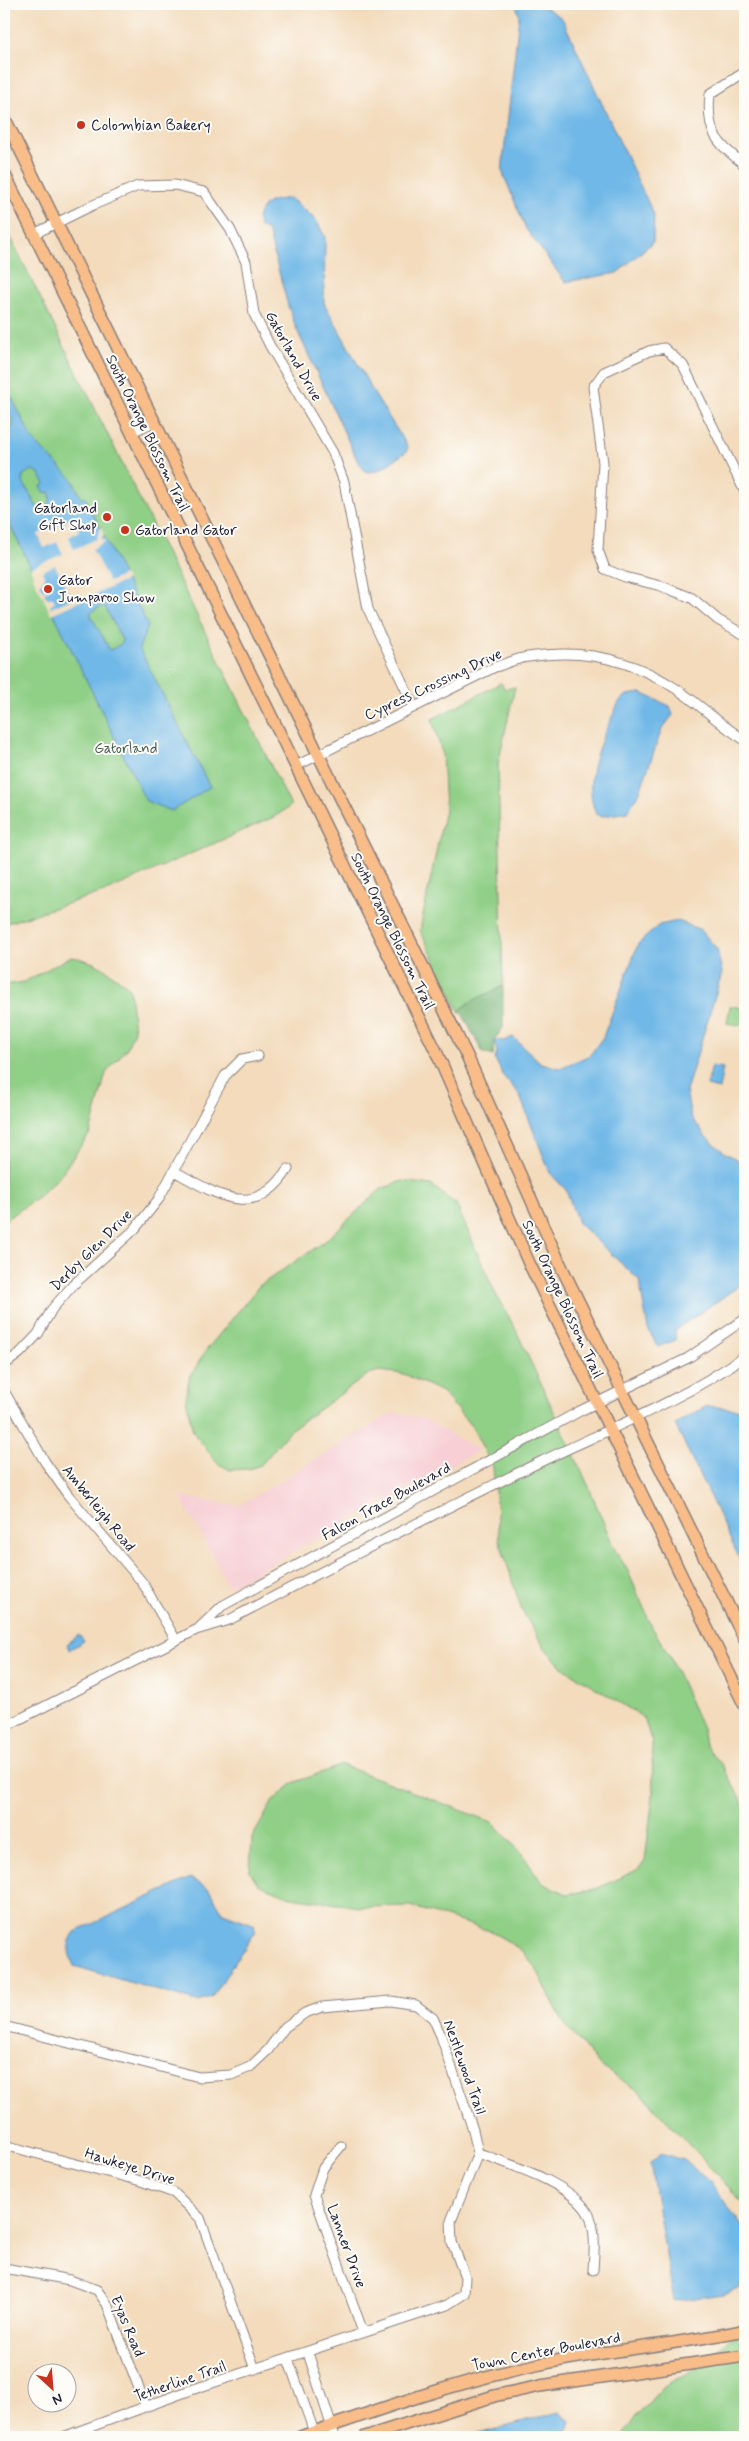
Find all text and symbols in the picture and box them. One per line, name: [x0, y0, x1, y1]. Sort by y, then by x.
place label: Colombian Bakery: [91, 116, 211, 136]
marker: Colombian Bakery: [75, 119, 87, 131]
street label: Gatorland Drive: [260, 308, 326, 405]
street label: South Orange Blossom Trail: [99, 352, 194, 516]
place label: Gatorland Gift Shop: [34, 499, 97, 536]
marker: Gatorland Gift Shop: [101, 511, 113, 523]
place label: Gatorland Gator: [135, 521, 237, 541]
marker: Gatorland Gator: [119, 524, 131, 536]
place label: Gator Jumparoo Show: [58, 571, 155, 608]
marker: Gator Jumparoo Show: [42, 583, 54, 595]
street label: Cypress Crossing Drive: [361, 644, 506, 726]
park label: Gatorland: [94, 739, 158, 759]
street label: South Orange Blossom Trail: [344, 850, 439, 1014]
street label: Derby Glen Drive: [46, 1205, 137, 1296]
street label: South Orange Blossom Trail: [516, 1217, 608, 1382]
street label: Falcon Trace Boulevard: [318, 1458, 455, 1546]
street label: Amberleigh Road: [57, 1461, 139, 1556]
street label: Nestlewood Trail: [438, 2018, 490, 2117]
street label: Hawkeye Drive: [82, 2144, 178, 2190]
street label: Lanner Drive: [322, 2202, 371, 2291]
street label: Eyas Road: [105, 2293, 149, 2360]
street label: Town Center Boulevard: [470, 2328, 622, 2376]
street label: Tetherline Trail: [131, 2357, 229, 2407]
north arrow: [28, 2364, 78, 2414]
text: N: [49, 2389, 65, 2409]

